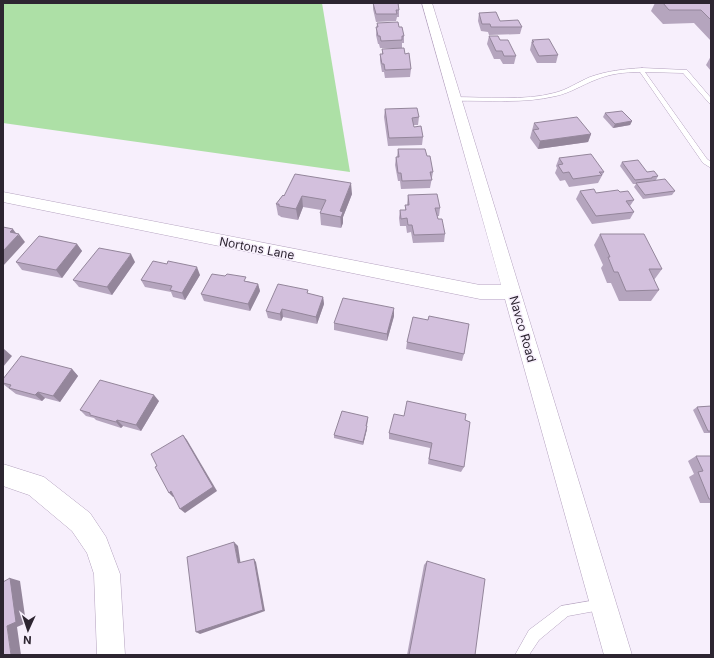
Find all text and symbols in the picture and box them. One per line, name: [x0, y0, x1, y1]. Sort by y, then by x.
street label: Nortons Lane: [218, 233, 296, 263]
street label: Navco Road: [506, 294, 540, 364]
north arrow: [8, 610, 48, 650]
text: N: [23, 633, 32, 647]

